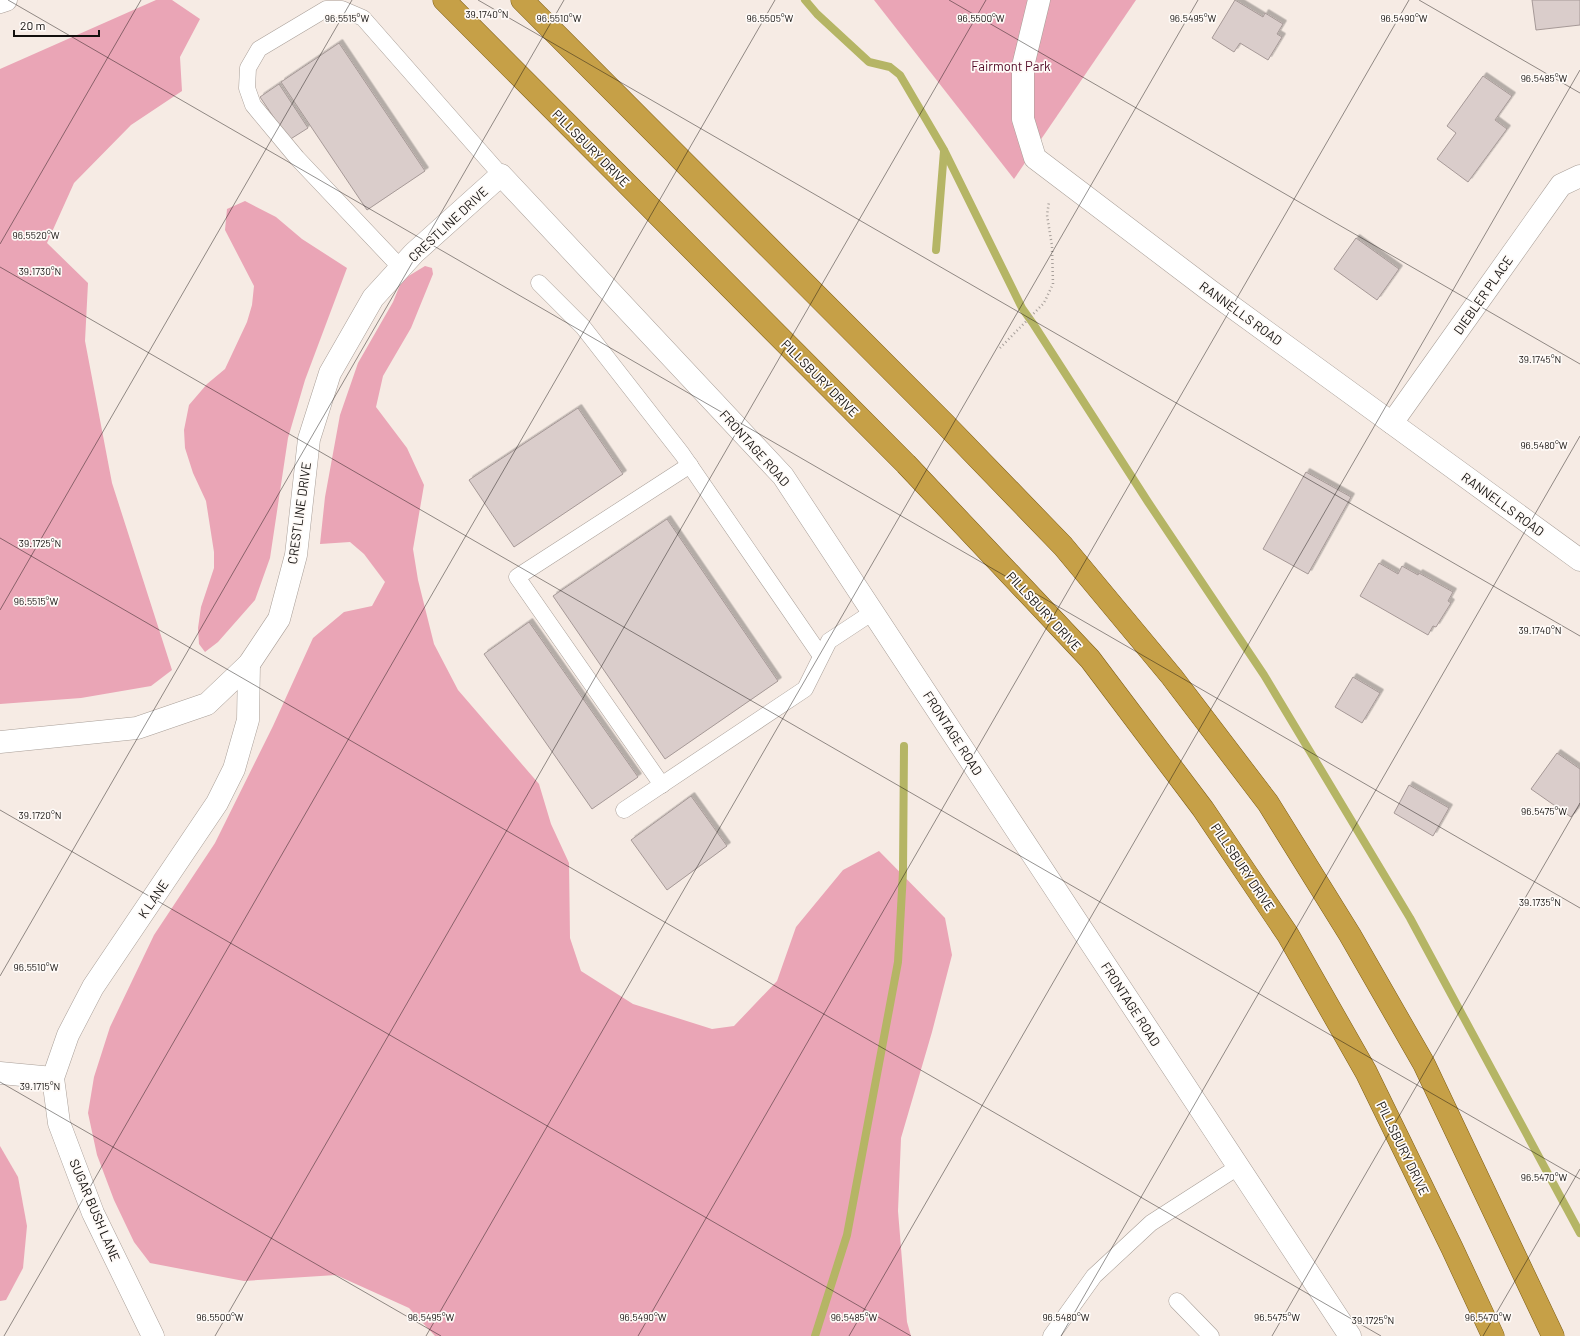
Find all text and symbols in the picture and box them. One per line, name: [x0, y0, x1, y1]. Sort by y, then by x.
text: 39.1740°N: [465, 8, 509, 20]
scale bar: [14, 12, 99, 38]
text: 96.5515°W: [325, 12, 369, 24]
text: 96.5510°W: [537, 12, 582, 24]
text: 96.5505°W: [747, 12, 794, 24]
text: 96.5500°W: [957, 12, 1005, 24]
text: 96.5495°W: [1170, 12, 1217, 24]
text: 96.5490°W: [1380, 12, 1428, 24]
text: 20 m: [20, 18, 46, 32]
park label: Fairmont Park: [971, 58, 1051, 74]
text: 96.5485°W: [1521, 72, 1568, 84]
street label: PILLSBURY DRIVE: [549, 106, 633, 190]
street label: CRESTLINE DRIVE: [405, 183, 491, 265]
text: 96.5520°W: [12, 229, 60, 241]
street label: DIEBLER PLACE: [1450, 252, 1516, 337]
text: 39.1730°N: [19, 265, 61, 277]
street label: RANNELLS ROAD: [1197, 278, 1285, 348]
street label: PILLSBURY DRIVE: [778, 336, 862, 420]
text: 39.1745°N: [1519, 353, 1561, 365]
street label: FRONTAGE ROAD: [717, 407, 793, 489]
text: 96.5480°W: [1520, 439, 1568, 451]
street label: CRESTLINE DRIVE: [284, 461, 314, 565]
street label: RANNELLS ROAD: [1459, 469, 1547, 539]
text: 39.1725°N: [19, 537, 61, 549]
street label: PILLSBURY DRIVE: [1003, 568, 1085, 654]
text: 96.5515°W: [14, 595, 58, 607]
text: 39.1740°N: [1518, 624, 1562, 636]
street label: FRONTAGE ROAD: [920, 688, 986, 778]
text: 96.5475°W: [1521, 805, 1567, 817]
text: 39.1720°N: [19, 809, 61, 821]
street label: PILLSBURY DRIVE: [1208, 820, 1278, 914]
street label: K LANE: [134, 877, 172, 921]
text: 39.1735°N: [1519, 896, 1561, 908]
street label: FRONTAGE ROAD: [1098, 959, 1164, 1049]
text: 96.5510°W: [14, 961, 59, 973]
text: 39.1715°N: [20, 1080, 60, 1092]
street label: PILLSBURY DRIVE: [1373, 1098, 1433, 1198]
street label: SUGAR BUSH LANE: [66, 1156, 124, 1264]
text: 96.5470°W: [1521, 1171, 1567, 1183]
text: 96.5500°W: [196, 1311, 244, 1323]
text: 96.5495°W: [408, 1311, 455, 1323]
text: 96.5490°W: [619, 1311, 667, 1323]
text: 96.5485°W: [831, 1311, 878, 1323]
text: 96.5480°W: [1042, 1311, 1090, 1323]
text: 96.5475°W: [1254, 1311, 1300, 1323]
text: 96.5470°W: [1465, 1311, 1511, 1323]
text: 39.1725°N: [1352, 1314, 1394, 1326]

